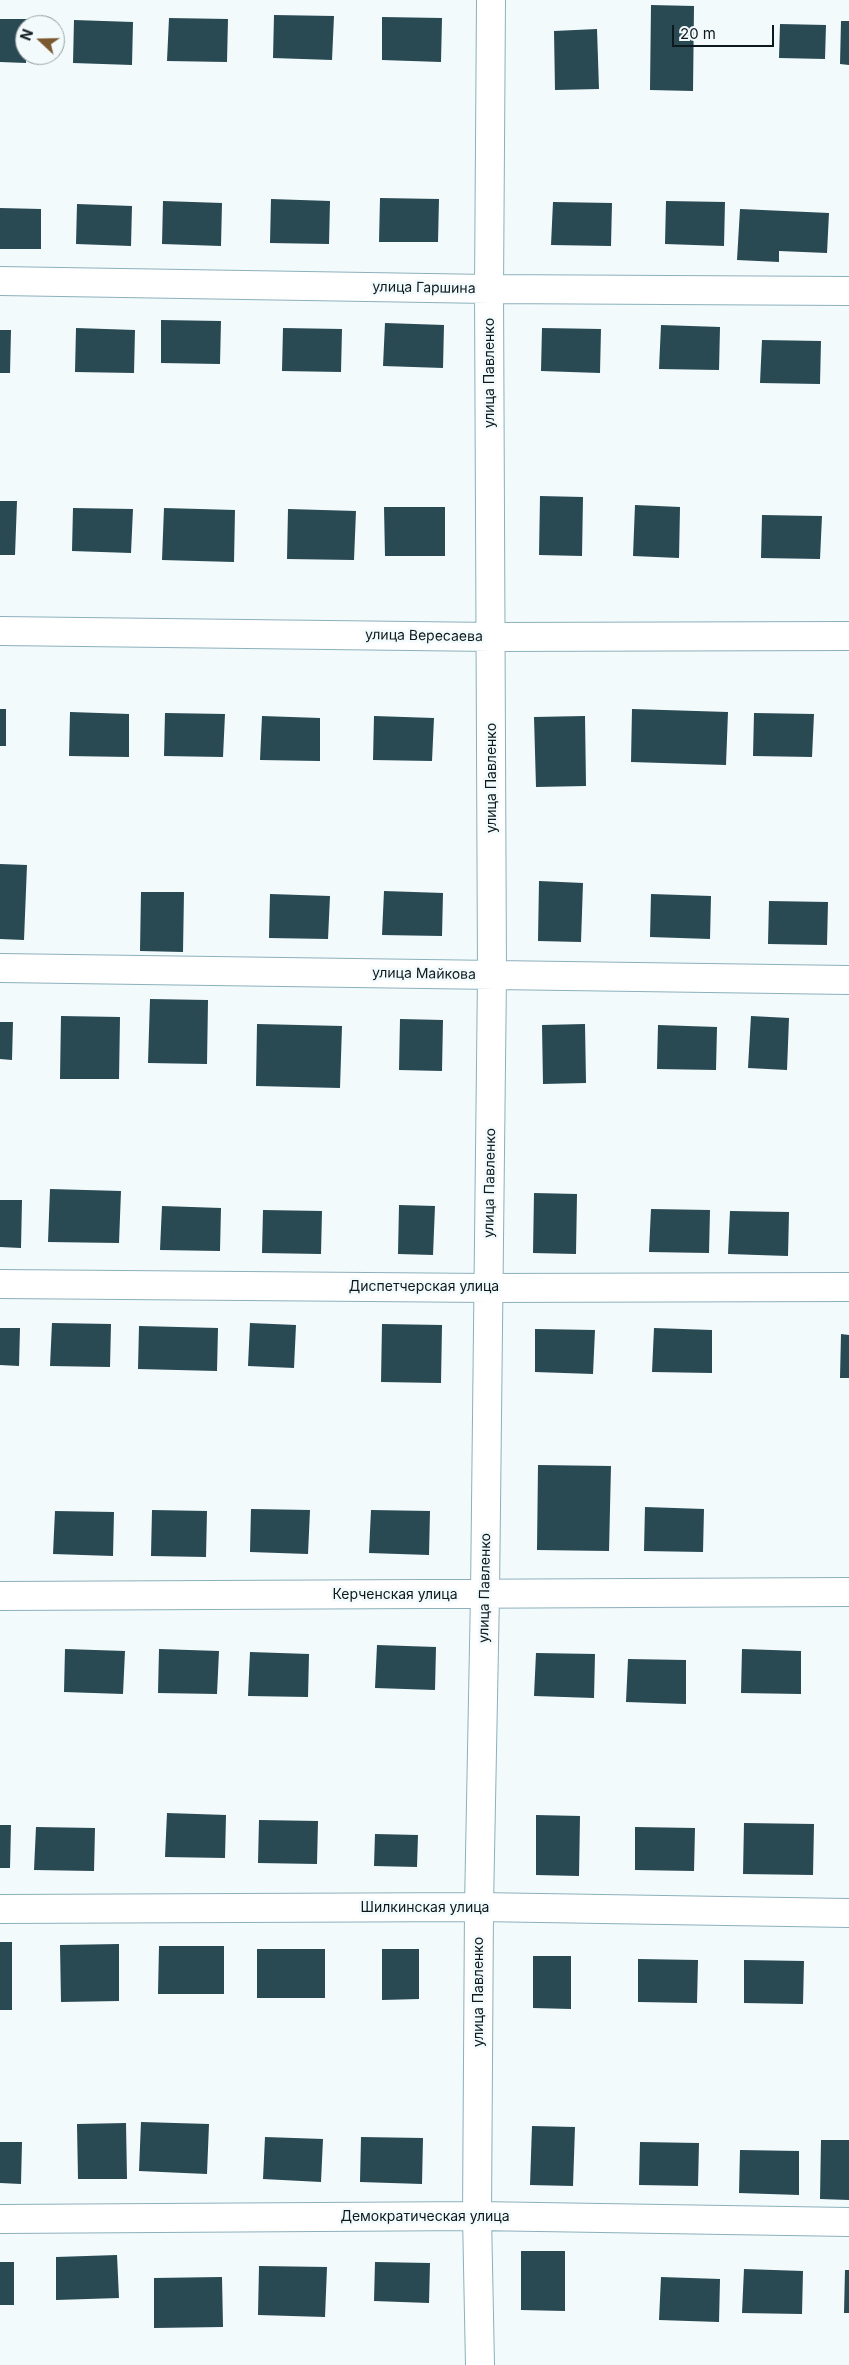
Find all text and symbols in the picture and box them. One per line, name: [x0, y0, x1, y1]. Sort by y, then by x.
north arrow: [15, 15, 65, 65]
scale bar: [674, 15, 776, 47]
text: 20 m: [680, 24, 716, 43]
text: N: [17, 27, 36, 43]
street label: улица Гаршина: [372, 279, 476, 297]
street label: улица Павленко: [482, 318, 498, 428]
street label: улица Вересаева: [365, 627, 483, 645]
street label: улица Павленко: [484, 723, 500, 833]
street label: улица Майкова: [372, 965, 476, 983]
street label: улица Павленко: [481, 1128, 499, 1238]
street label: Диспетчерская улица: [349, 1279, 499, 1295]
street label: улица Павленко: [476, 1533, 494, 1643]
street label: Керченская улица: [332, 1587, 458, 1603]
street label: Шилкинская улица: [361, 1900, 489, 1916]
street label: улица Павленко: [471, 1937, 487, 2047]
street label: Демократическая улица: [340, 2209, 510, 2225]

